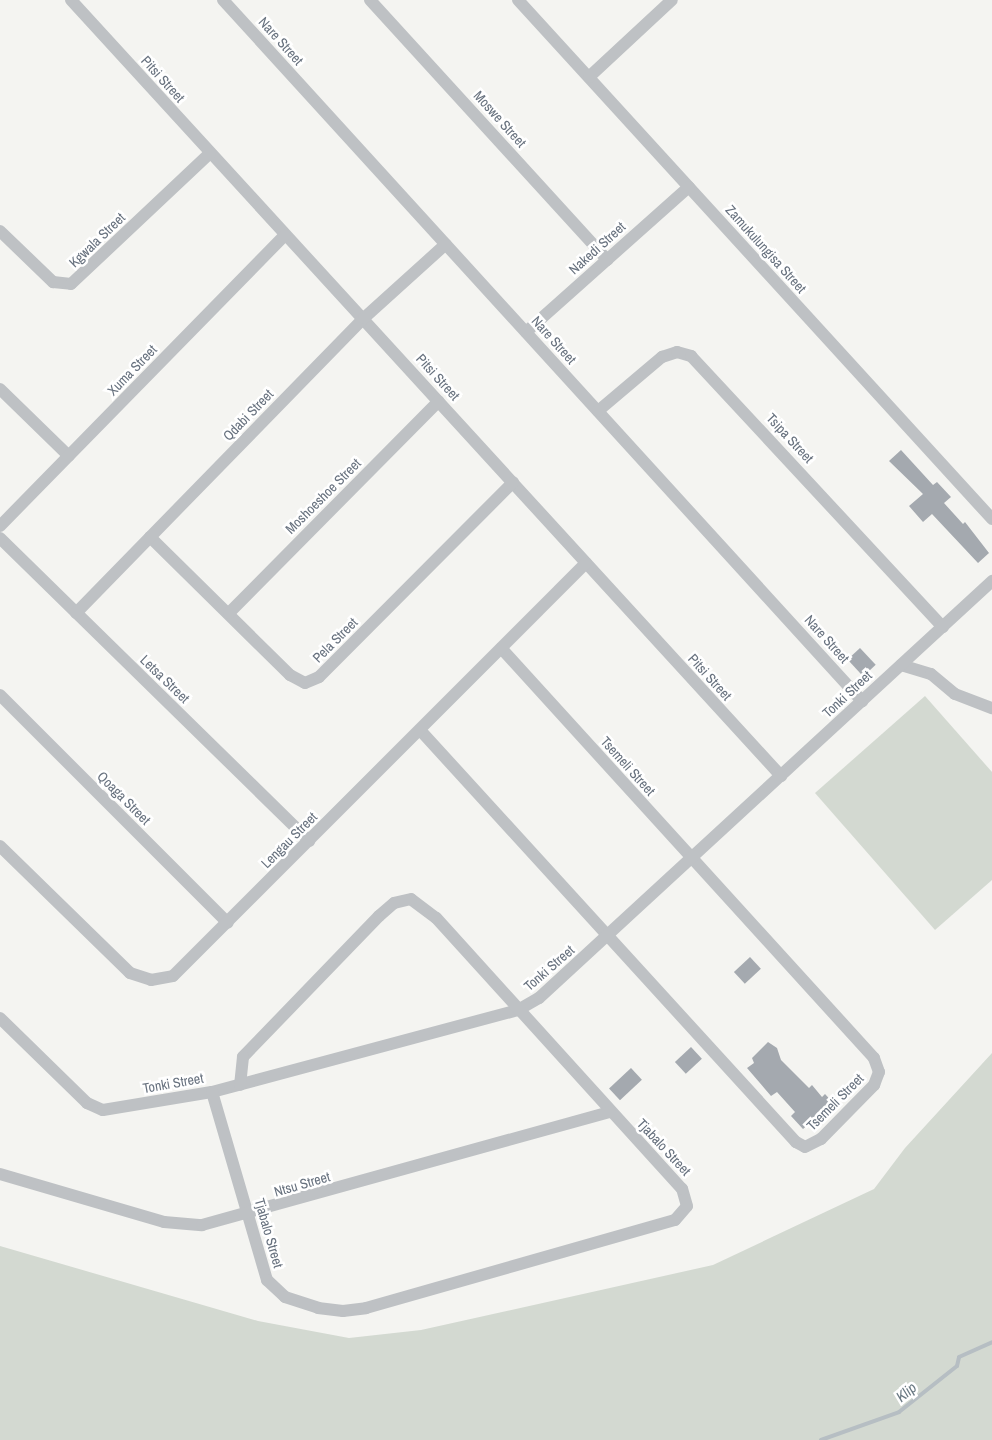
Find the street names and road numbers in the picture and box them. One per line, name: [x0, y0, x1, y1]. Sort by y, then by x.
street label: Nare Street: [255, 14, 307, 68]
street label: Pitsi Street: [138, 52, 188, 106]
street label: Moswe Street: [470, 87, 530, 151]
street label: Zamukulungisa Street: [722, 202, 810, 296]
street label: Kgwala Street: [66, 209, 128, 271]
street label: Nakedi Street: [565, 218, 629, 278]
street label: Nare Street: [528, 313, 580, 367]
street label: Xuma Street: [104, 341, 160, 399]
street label: Pitsi Street: [413, 350, 463, 404]
street label: Qdabi Street: [219, 386, 277, 444]
street label: Tsipa Street: [763, 410, 817, 466]
street label: Moshoeshoe Street: [282, 455, 364, 537]
street label: Nare Street: [801, 612, 853, 666]
street label: Pela Street: [309, 614, 361, 666]
street label: Pitsi Street: [685, 650, 735, 704]
street label: Letsa Street: [137, 651, 193, 707]
street label: Tonki Street: [819, 667, 875, 721]
street label: Tsemeli Street: [597, 733, 659, 799]
street label: Qoaga Street: [94, 768, 154, 828]
street label: Lengau Street: [258, 809, 320, 871]
street label: Tonki Street: [520, 942, 578, 994]
street label: Tonki Street: [141, 1069, 205, 1097]
street label: Tsemeli Street: [803, 1070, 867, 1134]
street label: Tjabalo Street: [633, 1115, 695, 1179]
street label: Ntsu Street: [272, 1168, 332, 1200]
street label: Tjabalo Street: [251, 1196, 287, 1270]

